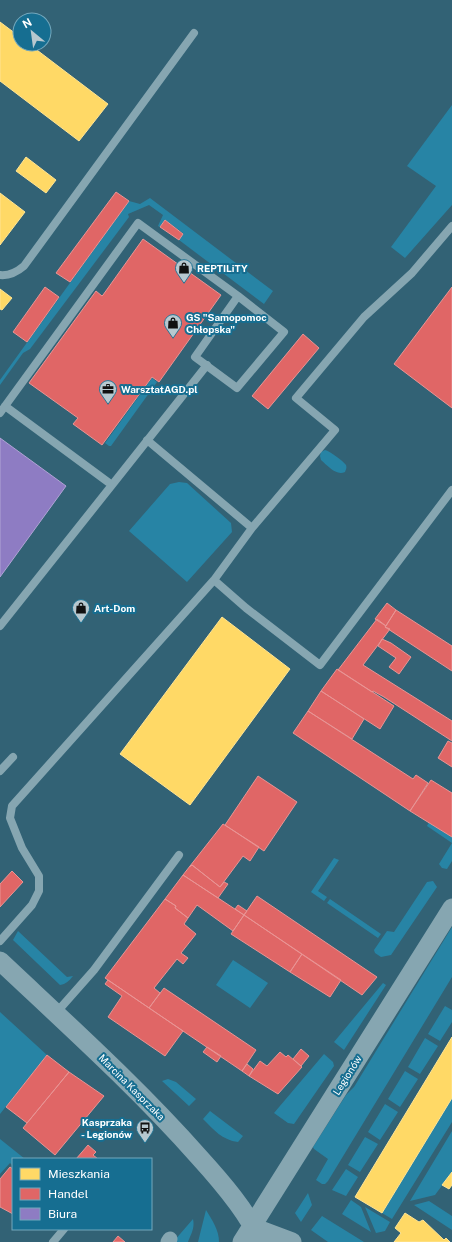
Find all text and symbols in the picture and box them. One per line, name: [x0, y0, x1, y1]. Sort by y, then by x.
north arrow: [12, 12, 52, 52]
text: N: [20, 16, 34, 31]
shop icon: REPTILiTY: [174, 258, 194, 283]
place label: REPTILiTY: [197, 262, 248, 274]
place label: GS "Samopomoc Chłopska": [186, 311, 267, 335]
shop icon: GS "Samopomoc Chłopska": [163, 313, 183, 338]
office icon: WarsztatAGD.pl: [98, 379, 118, 404]
place label: WarsztatAGD.pl: [121, 383, 198, 395]
shop icon: Art-Dom: [71, 598, 91, 623]
place label: Art-Dom: [94, 602, 135, 614]
street label: Marcina Kasprzaka: [96, 1051, 168, 1123]
street label: Legionów: [330, 1053, 364, 1097]
place label: Kasprzaka - Legionów: [81, 1116, 132, 1140]
bus stop icon: Kasprzaka - Legionów: [135, 1118, 155, 1143]
legend: [12, 1158, 152, 1230]
text: Mieszkania: [48, 1167, 110, 1181]
text: Handel: [48, 1187, 89, 1201]
text: Biura: [48, 1207, 77, 1221]

